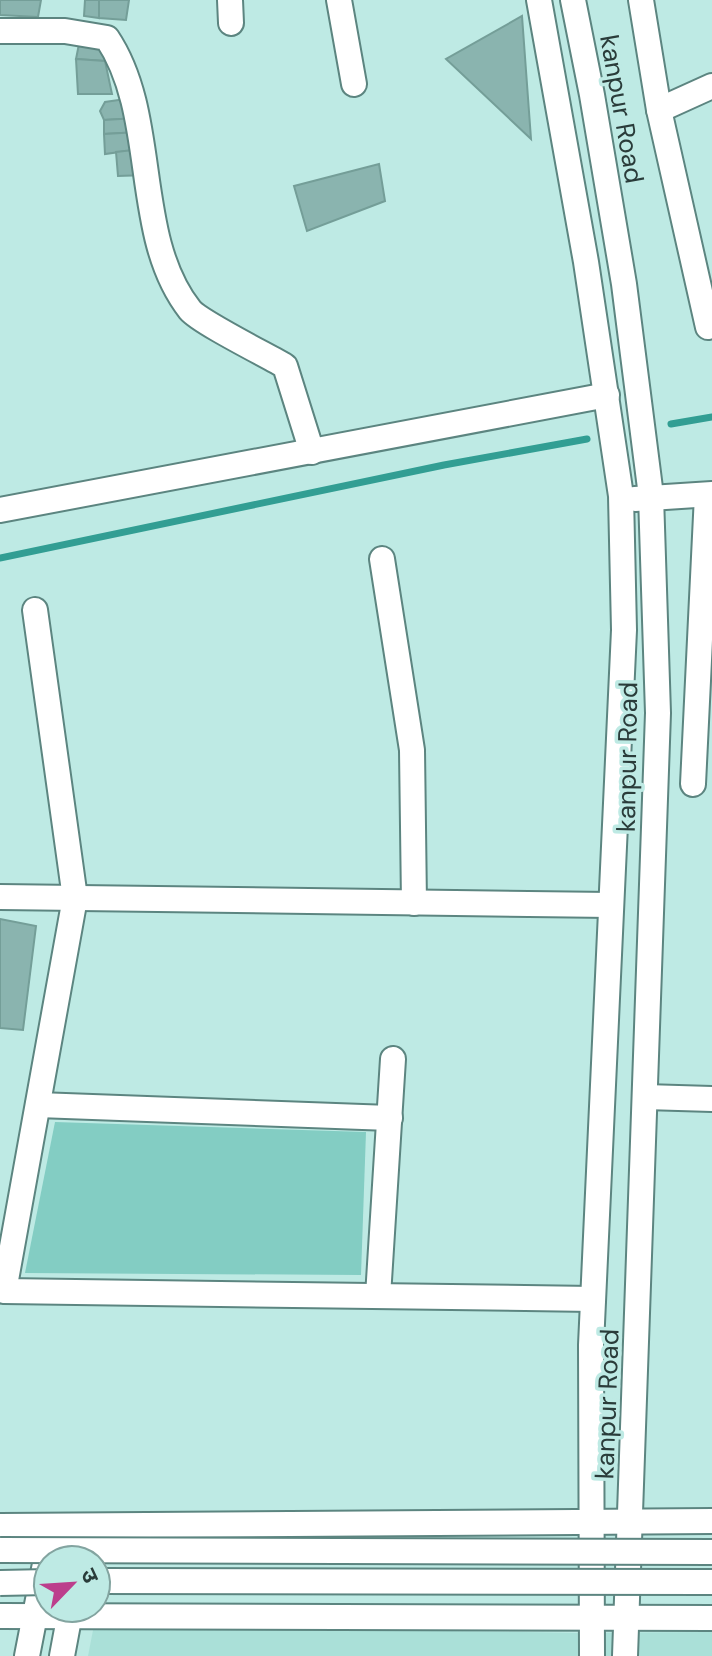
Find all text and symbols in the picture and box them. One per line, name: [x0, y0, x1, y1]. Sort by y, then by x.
street label: kanpur Road: [592, 32, 652, 186]
street label: kanpur Road: [609, 682, 645, 832]
street label: kanpur Road: [587, 1328, 627, 1480]
north arrow: [32, 1544, 112, 1624]
text: उ: [74, 1564, 106, 1589]

